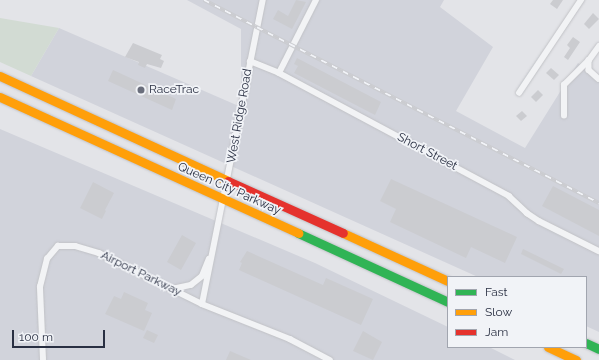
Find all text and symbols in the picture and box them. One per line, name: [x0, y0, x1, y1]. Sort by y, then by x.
street label: West Ridge Road: [225, 68, 255, 164]
place label: RaceTrac: [149, 83, 199, 97]
marker: RaceTrac: [136, 85, 146, 95]
street label: Short Street: [394, 130, 460, 174]
street label: Queen City Parkway: [175, 160, 283, 218]
street label: Airport Parkway: [98, 248, 184, 300]
legend: [447, 276, 587, 348]
text: Fast: [485, 285, 508, 299]
text: Slow: [485, 305, 512, 319]
scale bar: [14, 322, 107, 348]
text: Jam: [485, 325, 508, 339]
text: 100 m: [19, 330, 53, 344]

